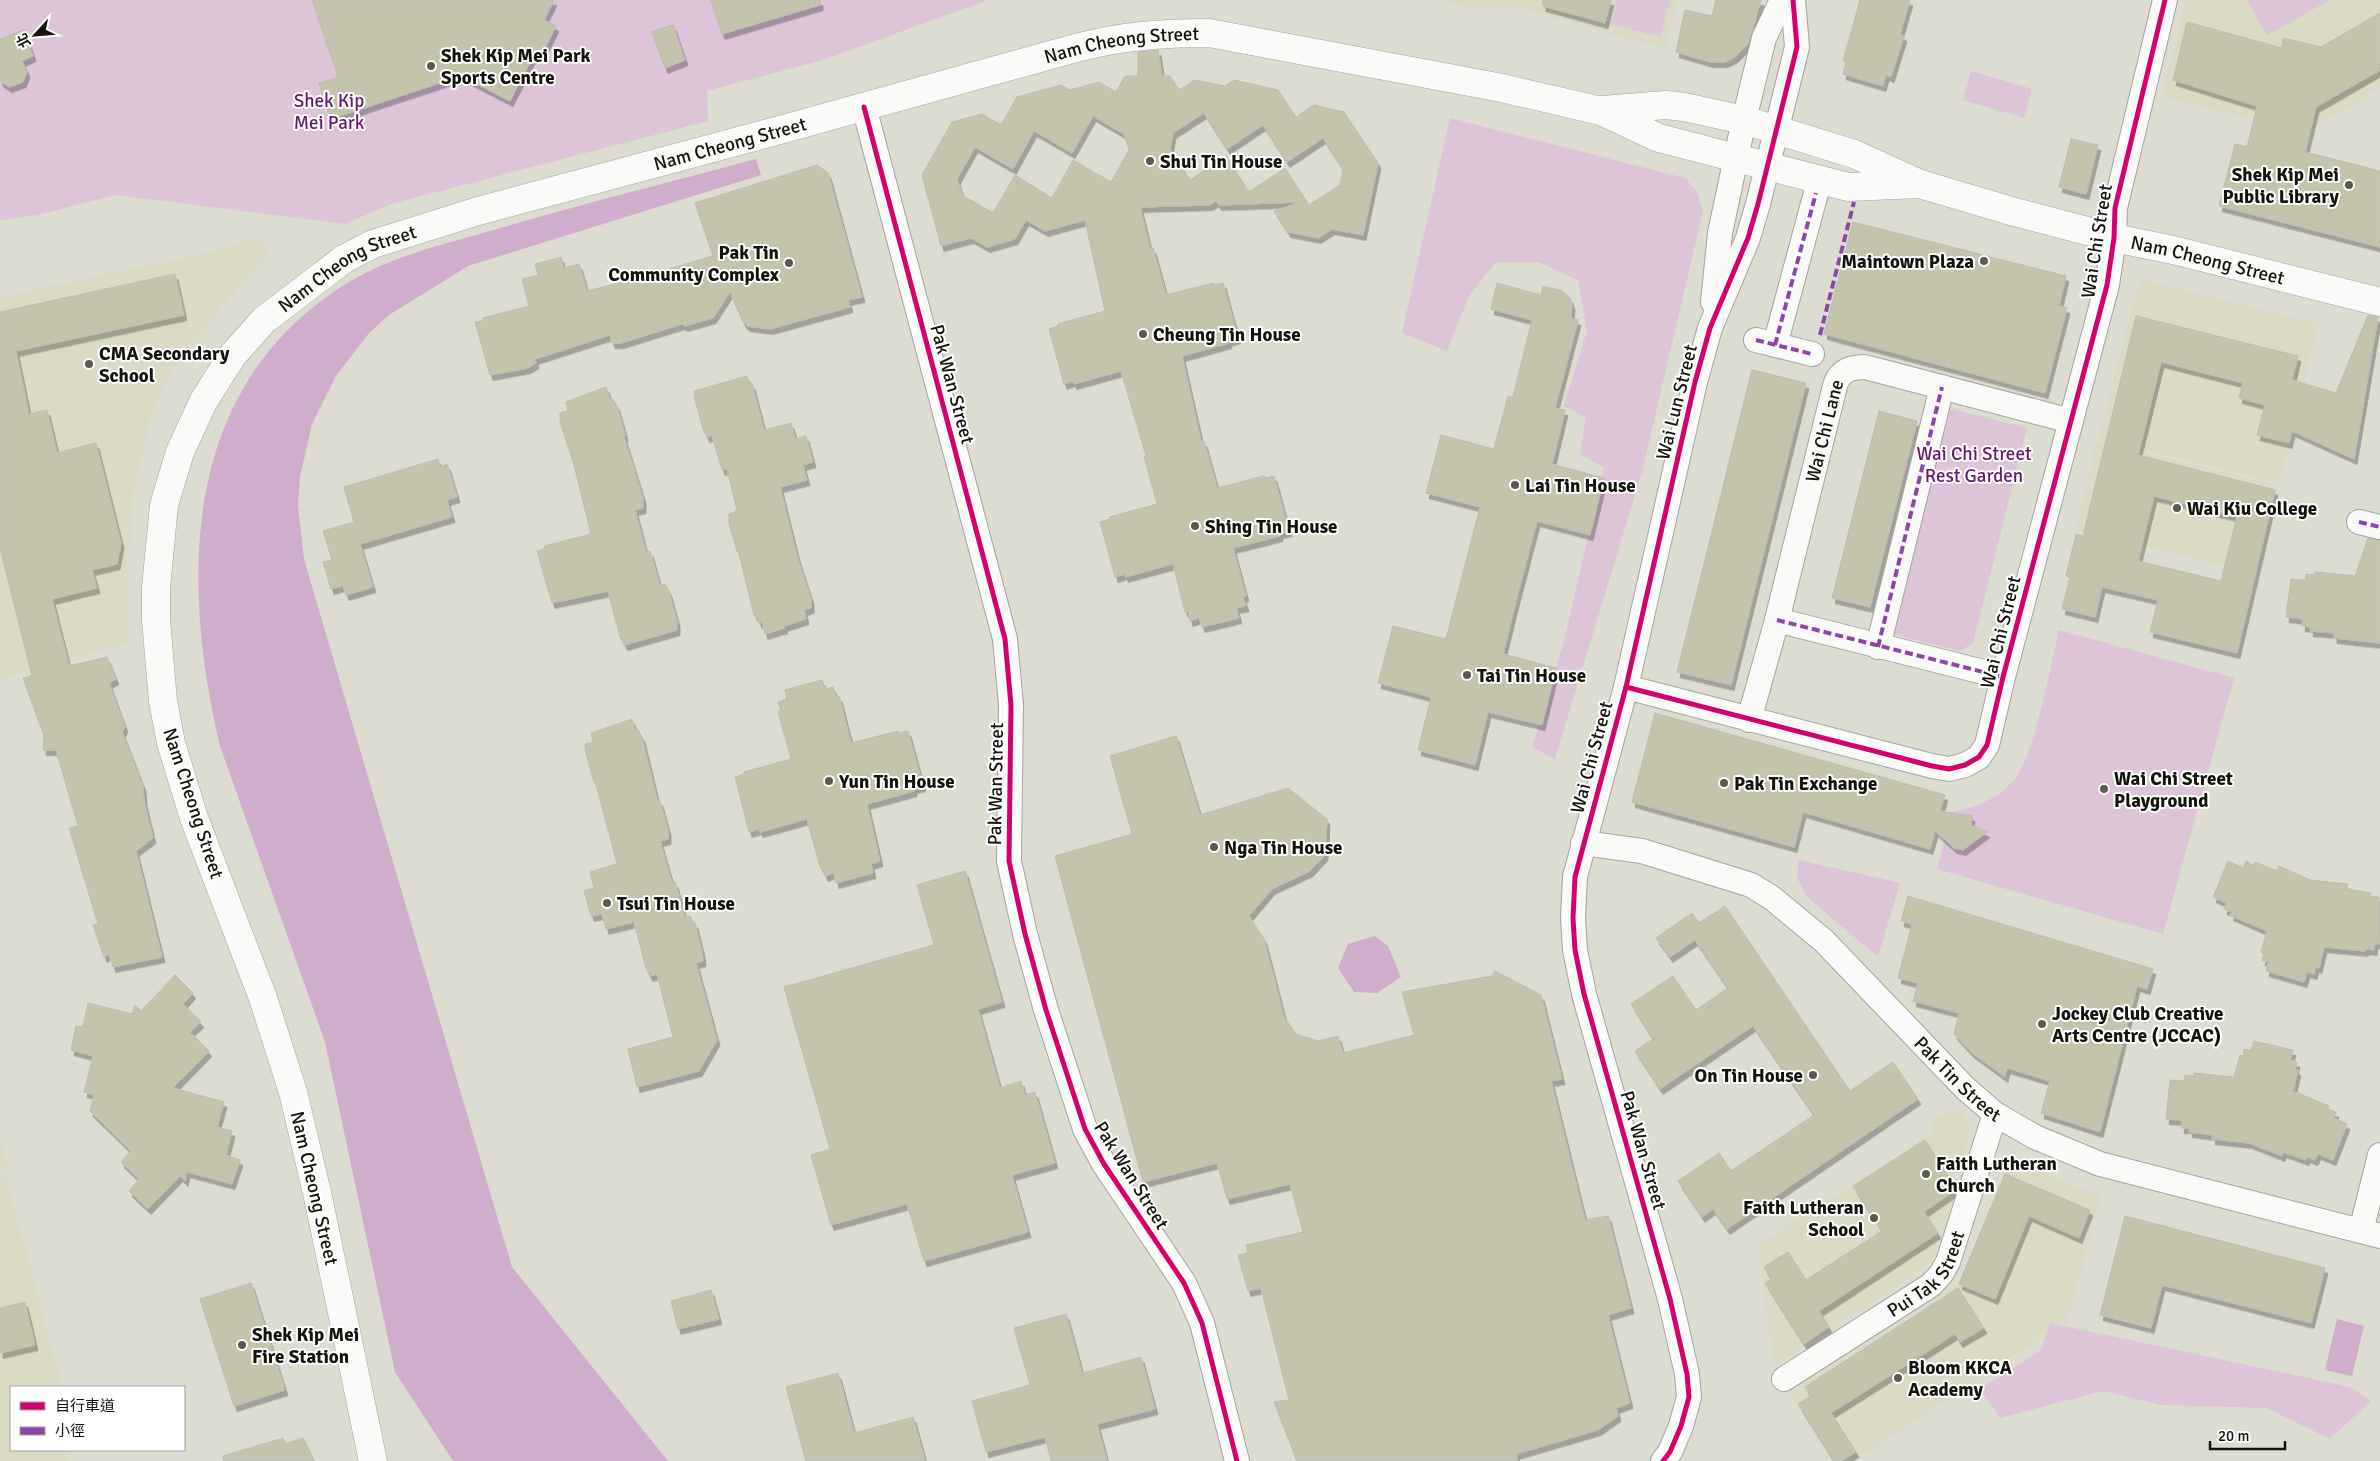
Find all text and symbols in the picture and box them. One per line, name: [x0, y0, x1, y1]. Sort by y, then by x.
north arrow: [10, 10, 60, 60]
street label: Nam Cheong Street: [1042, 22, 1200, 69]
text: 北: [13, 30, 34, 50]
place label: Shek Kip Mei Park Sports Centre: [441, 44, 591, 90]
marker: Shek Kip Mei Park Sports Centre: [425, 60, 437, 72]
park label: Shek Kip Mei Park: [294, 89, 365, 135]
street label: Nam Cheong Street: [651, 112, 810, 176]
place label: Shui Tin House: [1160, 150, 1282, 174]
marker: Shui Tin House: [1144, 155, 1156, 167]
place label: Shek Kip Mei Public Library: [2223, 163, 2340, 209]
marker: Shek Kip Mei Public Library: [2343, 179, 2355, 191]
street label: Wai Chi Street: [2076, 182, 2118, 300]
street label: Nam Cheong Street: [274, 220, 420, 318]
street label: Nam Cheong Street: [2129, 231, 2287, 291]
place label: Pak Tin Community Complex: [608, 241, 780, 287]
place label: Maintown Plaza: [1841, 250, 1974, 274]
marker: Maintown Plaza: [1978, 255, 1990, 267]
marker: Pak Tin Community Complex: [783, 257, 795, 269]
street label: Pak Wan Street: [925, 322, 980, 447]
place label: Cheung Tin House: [1153, 323, 1301, 347]
marker: Cheung Tin House: [1137, 328, 1149, 340]
place label: CMA Secondary School: [99, 342, 230, 388]
street label: Wai Lun Street: [1651, 342, 1703, 463]
marker: CMA Secondary School: [83, 358, 95, 370]
street label: Wai Chi Lane: [1801, 376, 1849, 485]
park label: Wai Chi Street Rest Garden: [1916, 442, 2032, 488]
place label: Lai Tin House: [1525, 474, 1636, 498]
marker: Lai Tin House: [1509, 479, 1521, 491]
place label: Wai Kiu College: [2187, 497, 2317, 521]
marker: Wai Kiu College: [2171, 502, 2183, 514]
place label: Shing Tin House: [1205, 515, 1337, 539]
marker: Shing Tin House: [1189, 520, 1201, 532]
street label: Wai Chi Street: [1975, 573, 2027, 691]
place label: Tai Tin House: [1477, 664, 1586, 688]
marker: Tai Tin House: [1461, 669, 1473, 681]
street label: Wai Chi Street: [1565, 698, 1619, 816]
street label: Pak Wan Street: [983, 722, 1009, 846]
street label: Nam Cheong Street: [157, 725, 229, 882]
place label: Wai Chi Street Playground: [2114, 767, 2233, 813]
place label: Yun Tin House: [838, 770, 955, 794]
place label: Pak Tin Exchange: [1734, 772, 1877, 796]
marker: Yun Tin House: [823, 775, 835, 787]
marker: Pak Tin Exchange: [1718, 777, 1730, 789]
marker: Wai Chi Street Playground: [2098, 783, 2110, 795]
place label: Nga Tin House: [1224, 836, 1342, 860]
marker: Nga Tin House: [1208, 841, 1220, 853]
place label: Tsui Tin House: [617, 892, 735, 916]
marker: Tsui Tin House: [601, 897, 613, 909]
place label: Jockey Club Creative Arts Centre (JCCAC): [2052, 1002, 2223, 1048]
marker: Jockey Club Creative Arts Centre (JCCAC): [2036, 1018, 2048, 1030]
street label: Pak Tin Street: [1909, 1031, 2005, 1128]
place label: On Tin House: [1695, 1064, 1803, 1088]
marker: On Tin House: [1807, 1069, 1819, 1081]
street label: Pak Wan Street: [1615, 1088, 1672, 1213]
street label: Nam Cheong Street: [285, 1109, 343, 1268]
street label: Pak Wan Street: [1088, 1117, 1174, 1234]
place label: Faith Lutheran Church: [1936, 1152, 2057, 1198]
marker: Faith Lutheran Church: [1920, 1168, 1932, 1180]
place label: Faith Lutheran School: [1743, 1196, 1864, 1242]
marker: Faith Lutheran School: [1868, 1212, 1880, 1224]
street label: Pui Tak Street: [1883, 1228, 1970, 1323]
place label: Shek Kip Mei Fire Station: [252, 1323, 359, 1369]
marker: Shek Kip Mei Fire Station: [236, 1339, 248, 1351]
place label: Bloom KKCA Academy: [1908, 1356, 2012, 1402]
marker: Bloom KKCA Academy: [1892, 1372, 1904, 1384]
legend: [10, 1386, 185, 1451]
text: 自行車道: [55, 1397, 115, 1415]
scale bar: [2210, 1418, 2285, 1450]
text: 小徑: [55, 1422, 85, 1440]
text: 20 m: [2218, 1427, 2249, 1445]

